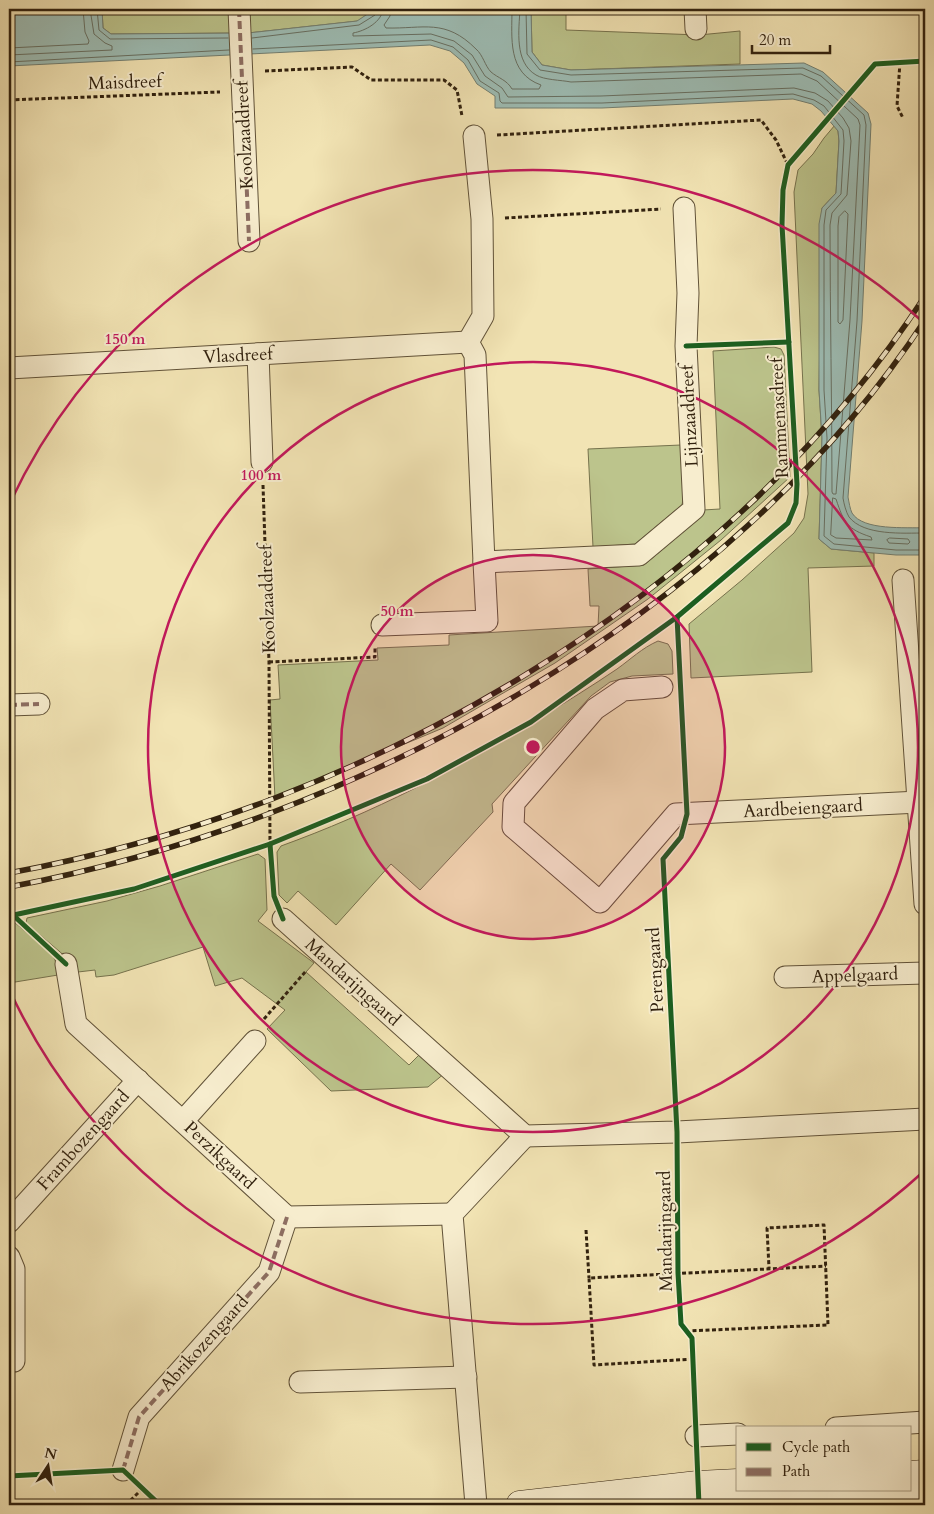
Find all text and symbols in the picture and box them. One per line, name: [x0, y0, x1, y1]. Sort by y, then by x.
scale bar: [752, 22, 829, 54]
text: 20 m: [759, 30, 791, 50]
street label: Maisdreef: [88, 69, 166, 96]
street label: Koolzaaddreef: [229, 77, 260, 190]
text: 150 m: [105, 329, 146, 349]
street label: Vlasdreef: [203, 341, 277, 370]
street label: Rammenasdreef: [764, 353, 795, 479]
street label: Lijnzaaddreef: [674, 361, 705, 468]
text: 100 m: [241, 465, 282, 485]
street label: Koolzaaddreef: [253, 541, 282, 654]
text: 50 m: [380, 601, 414, 621]
centre of rings: [524, 738, 542, 756]
street label: Aardbeiengaard: [743, 793, 864, 824]
street label: Perengaard: [641, 926, 670, 1013]
street label: Mandarijngaard: [299, 933, 406, 1032]
street label: Appelgaard: [811, 961, 899, 990]
street label: Frambozengaard: [31, 1084, 136, 1196]
street label: Perzikgaard: [178, 1116, 261, 1195]
street label: Mandarijngaard: [652, 1170, 679, 1292]
street label: Abrikozengaard: [154, 1289, 255, 1397]
legend: [736, 1426, 912, 1492]
text: Cycle path: [782, 1437, 851, 1457]
north arrow: [22, 1442, 72, 1492]
text: N: [43, 1443, 59, 1464]
text: Path: [782, 1461, 811, 1481]

